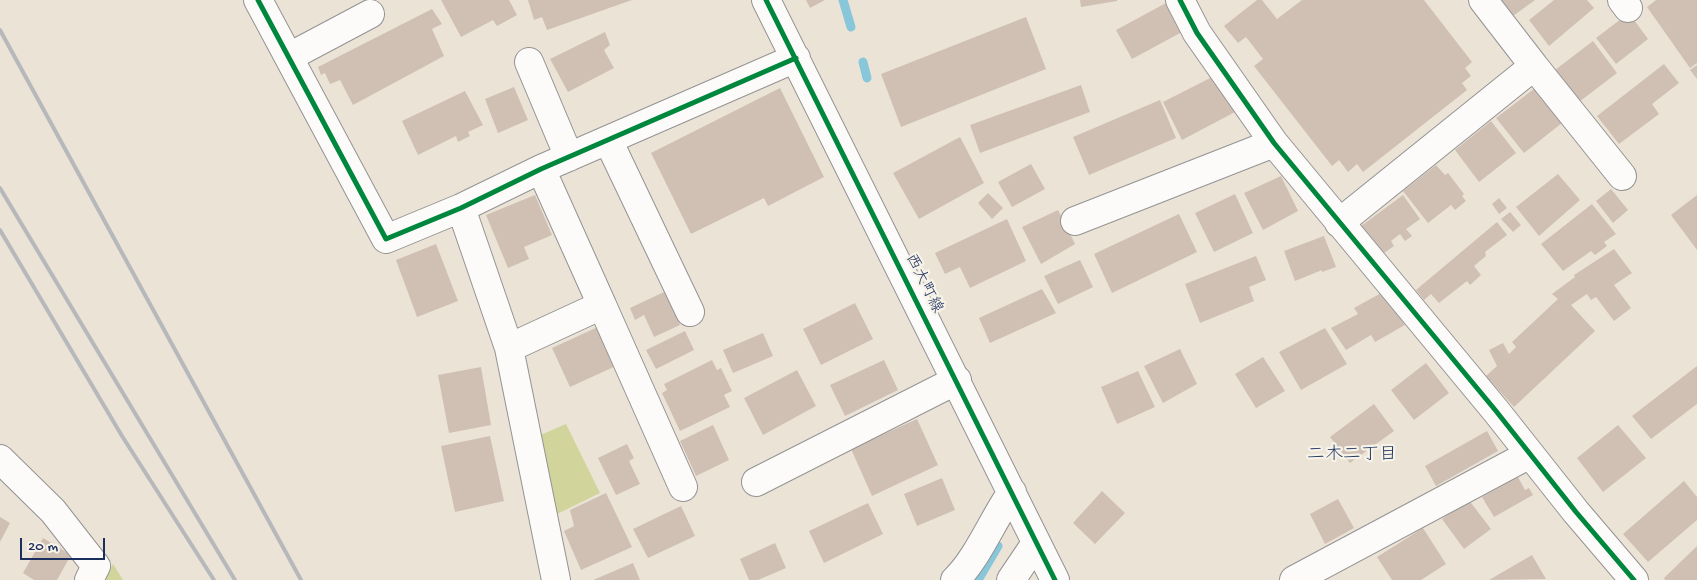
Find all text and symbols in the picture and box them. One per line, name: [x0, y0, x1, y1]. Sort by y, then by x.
street label: 西大町線: [900, 251, 946, 317]
district label: 二木二丁目: [1307, 445, 1397, 467]
scale bar: [22, 528, 108, 560]
text: 20 m: [28, 538, 58, 556]

